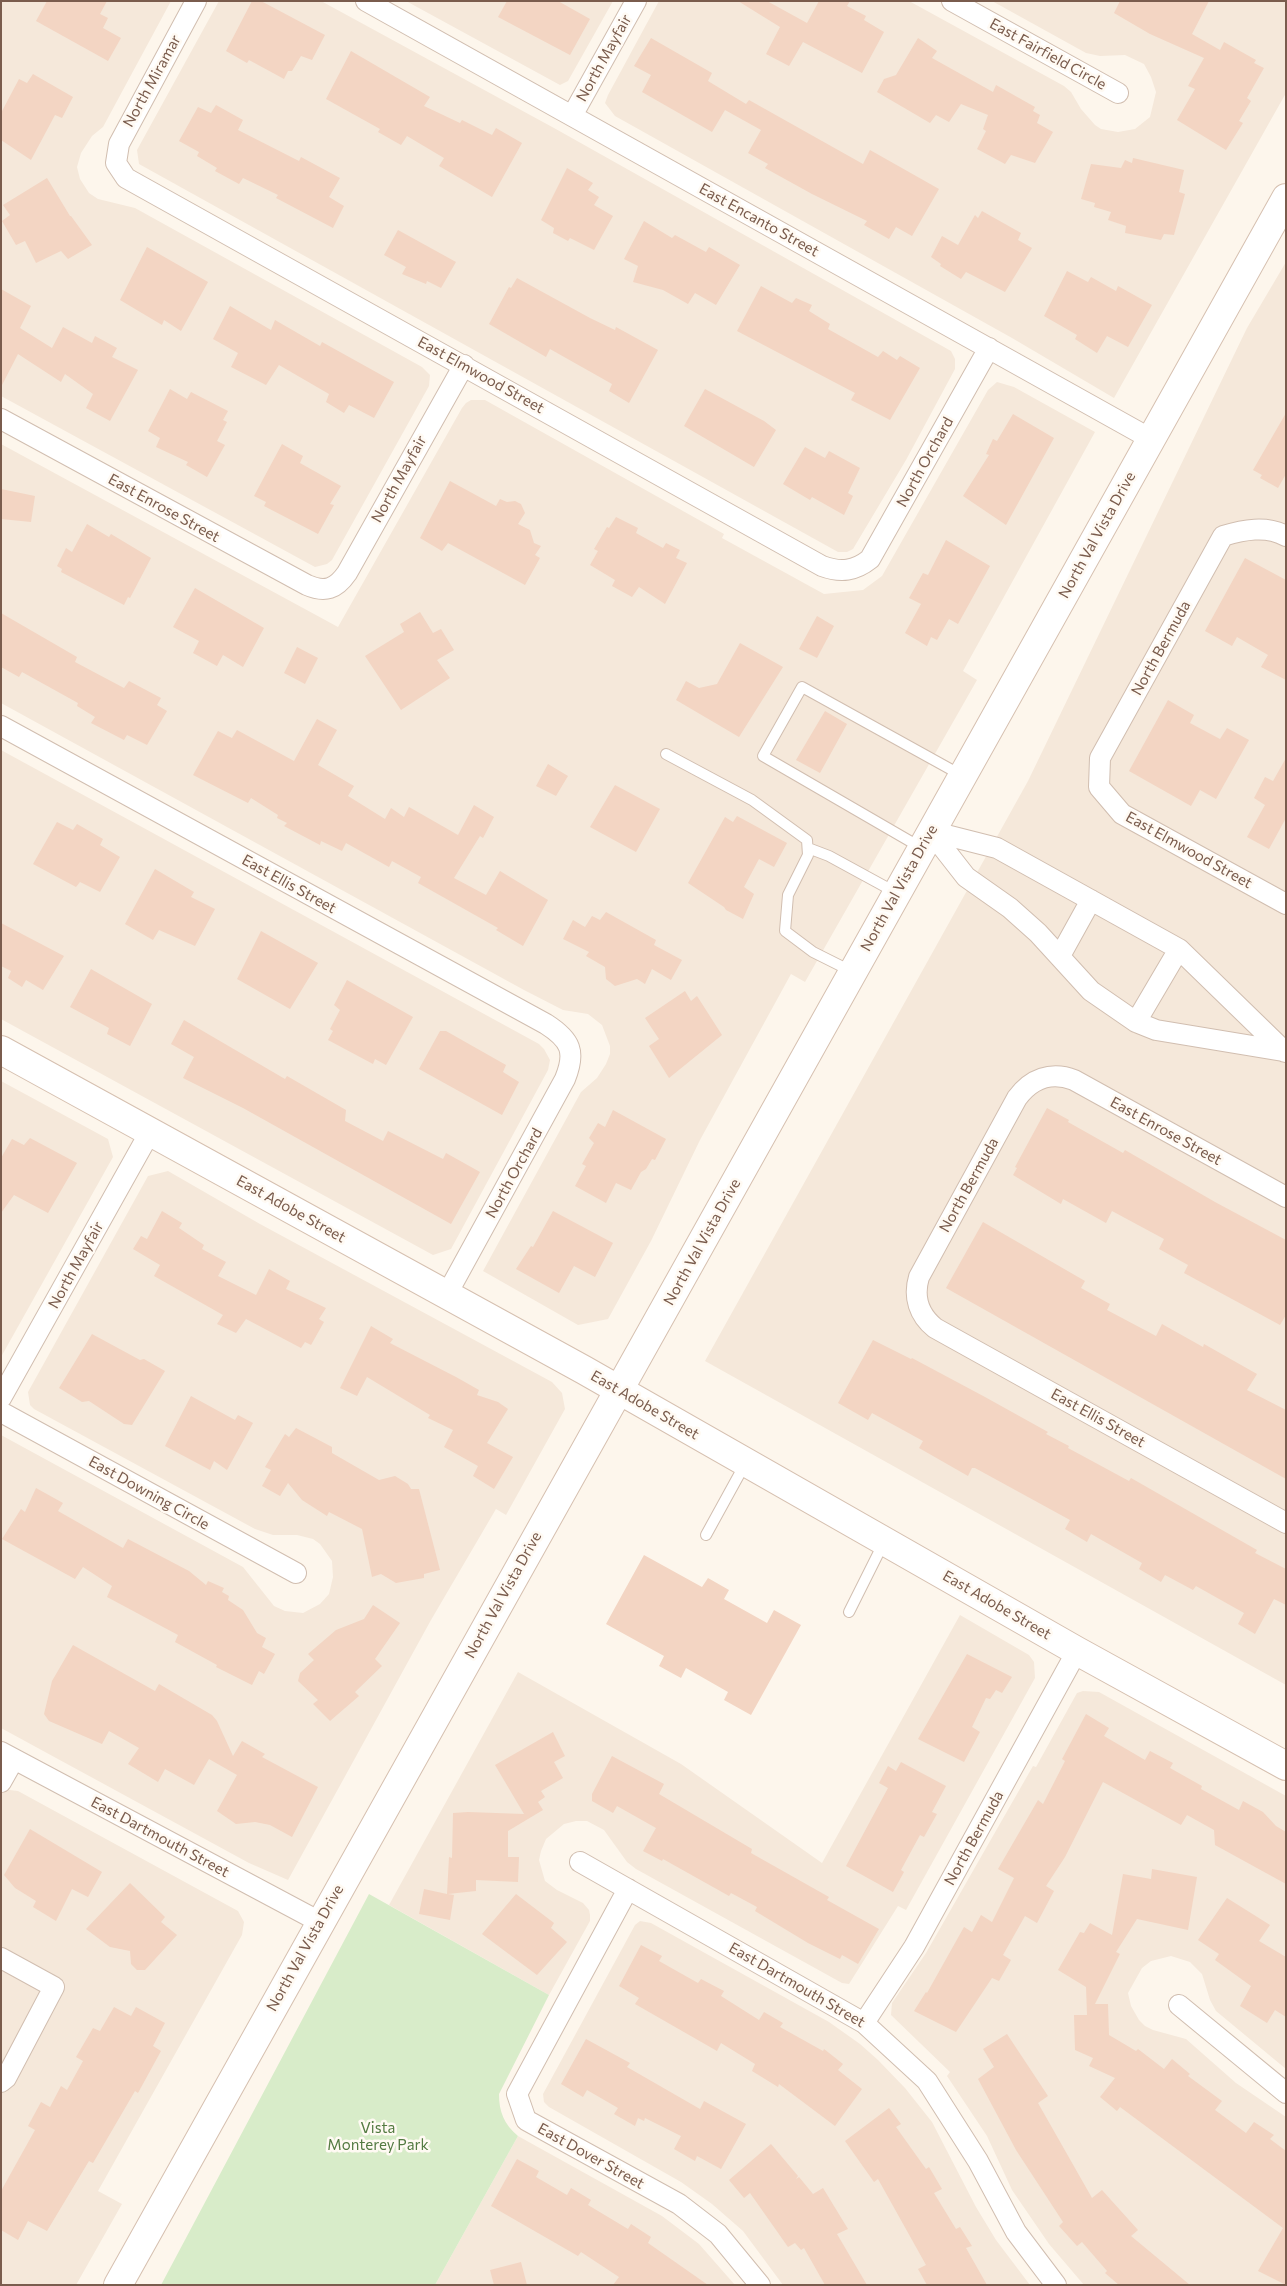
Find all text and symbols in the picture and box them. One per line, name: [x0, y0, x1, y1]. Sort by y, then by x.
street label: North Mayfair: [573, 11, 635, 105]
street label: East Fairfield Circle: [987, 14, 1109, 94]
street label: North Miramar: [119, 32, 185, 130]
street label: East Encanto Street: [696, 180, 822, 260]
street label: East Elmwood Street: [415, 333, 547, 417]
street label: North Orchard: [893, 414, 957, 510]
street label: North Mayfair: [368, 432, 430, 526]
street label: North Val Vista Drive: [1055, 469, 1139, 601]
street label: East Enrose Street: [105, 470, 223, 546]
street label: North Bermuda: [1128, 598, 1194, 698]
street label: East Elmwood Street: [1123, 808, 1255, 892]
street label: North Val Vista Drive: [857, 822, 941, 954]
street label: East Ellis Street: [239, 851, 339, 917]
street label: East Enrose Street: [1107, 1093, 1225, 1169]
street label: North Orchard: [482, 1125, 546, 1221]
street label: North Bermuda: [936, 1135, 1002, 1235]
street label: East Adobe Street: [233, 1171, 349, 1247]
street label: North Val Vista Drive: [660, 1176, 744, 1308]
street label: North Mayfair: [45, 1218, 107, 1312]
street label: East Adobe Street: [588, 1367, 702, 1443]
street label: East Ellis Street: [1048, 1385, 1148, 1451]
street label: East Downing Circle: [85, 1452, 213, 1534]
street label: North Val Vista Drive: [461, 1529, 545, 1661]
street label: East Adobe Street: [940, 1567, 1054, 1643]
street label: North Bermuda: [941, 1788, 1007, 1888]
street label: East Dartmouth Street: [88, 1793, 232, 1881]
street label: North Val Vista Drive: [263, 1882, 347, 2014]
street label: East Dartmouth Street: [726, 1939, 868, 2031]
park label: Vista Monterey Park: [327, 2119, 429, 2154]
street label: East Dover Street: [535, 2119, 647, 2193]

